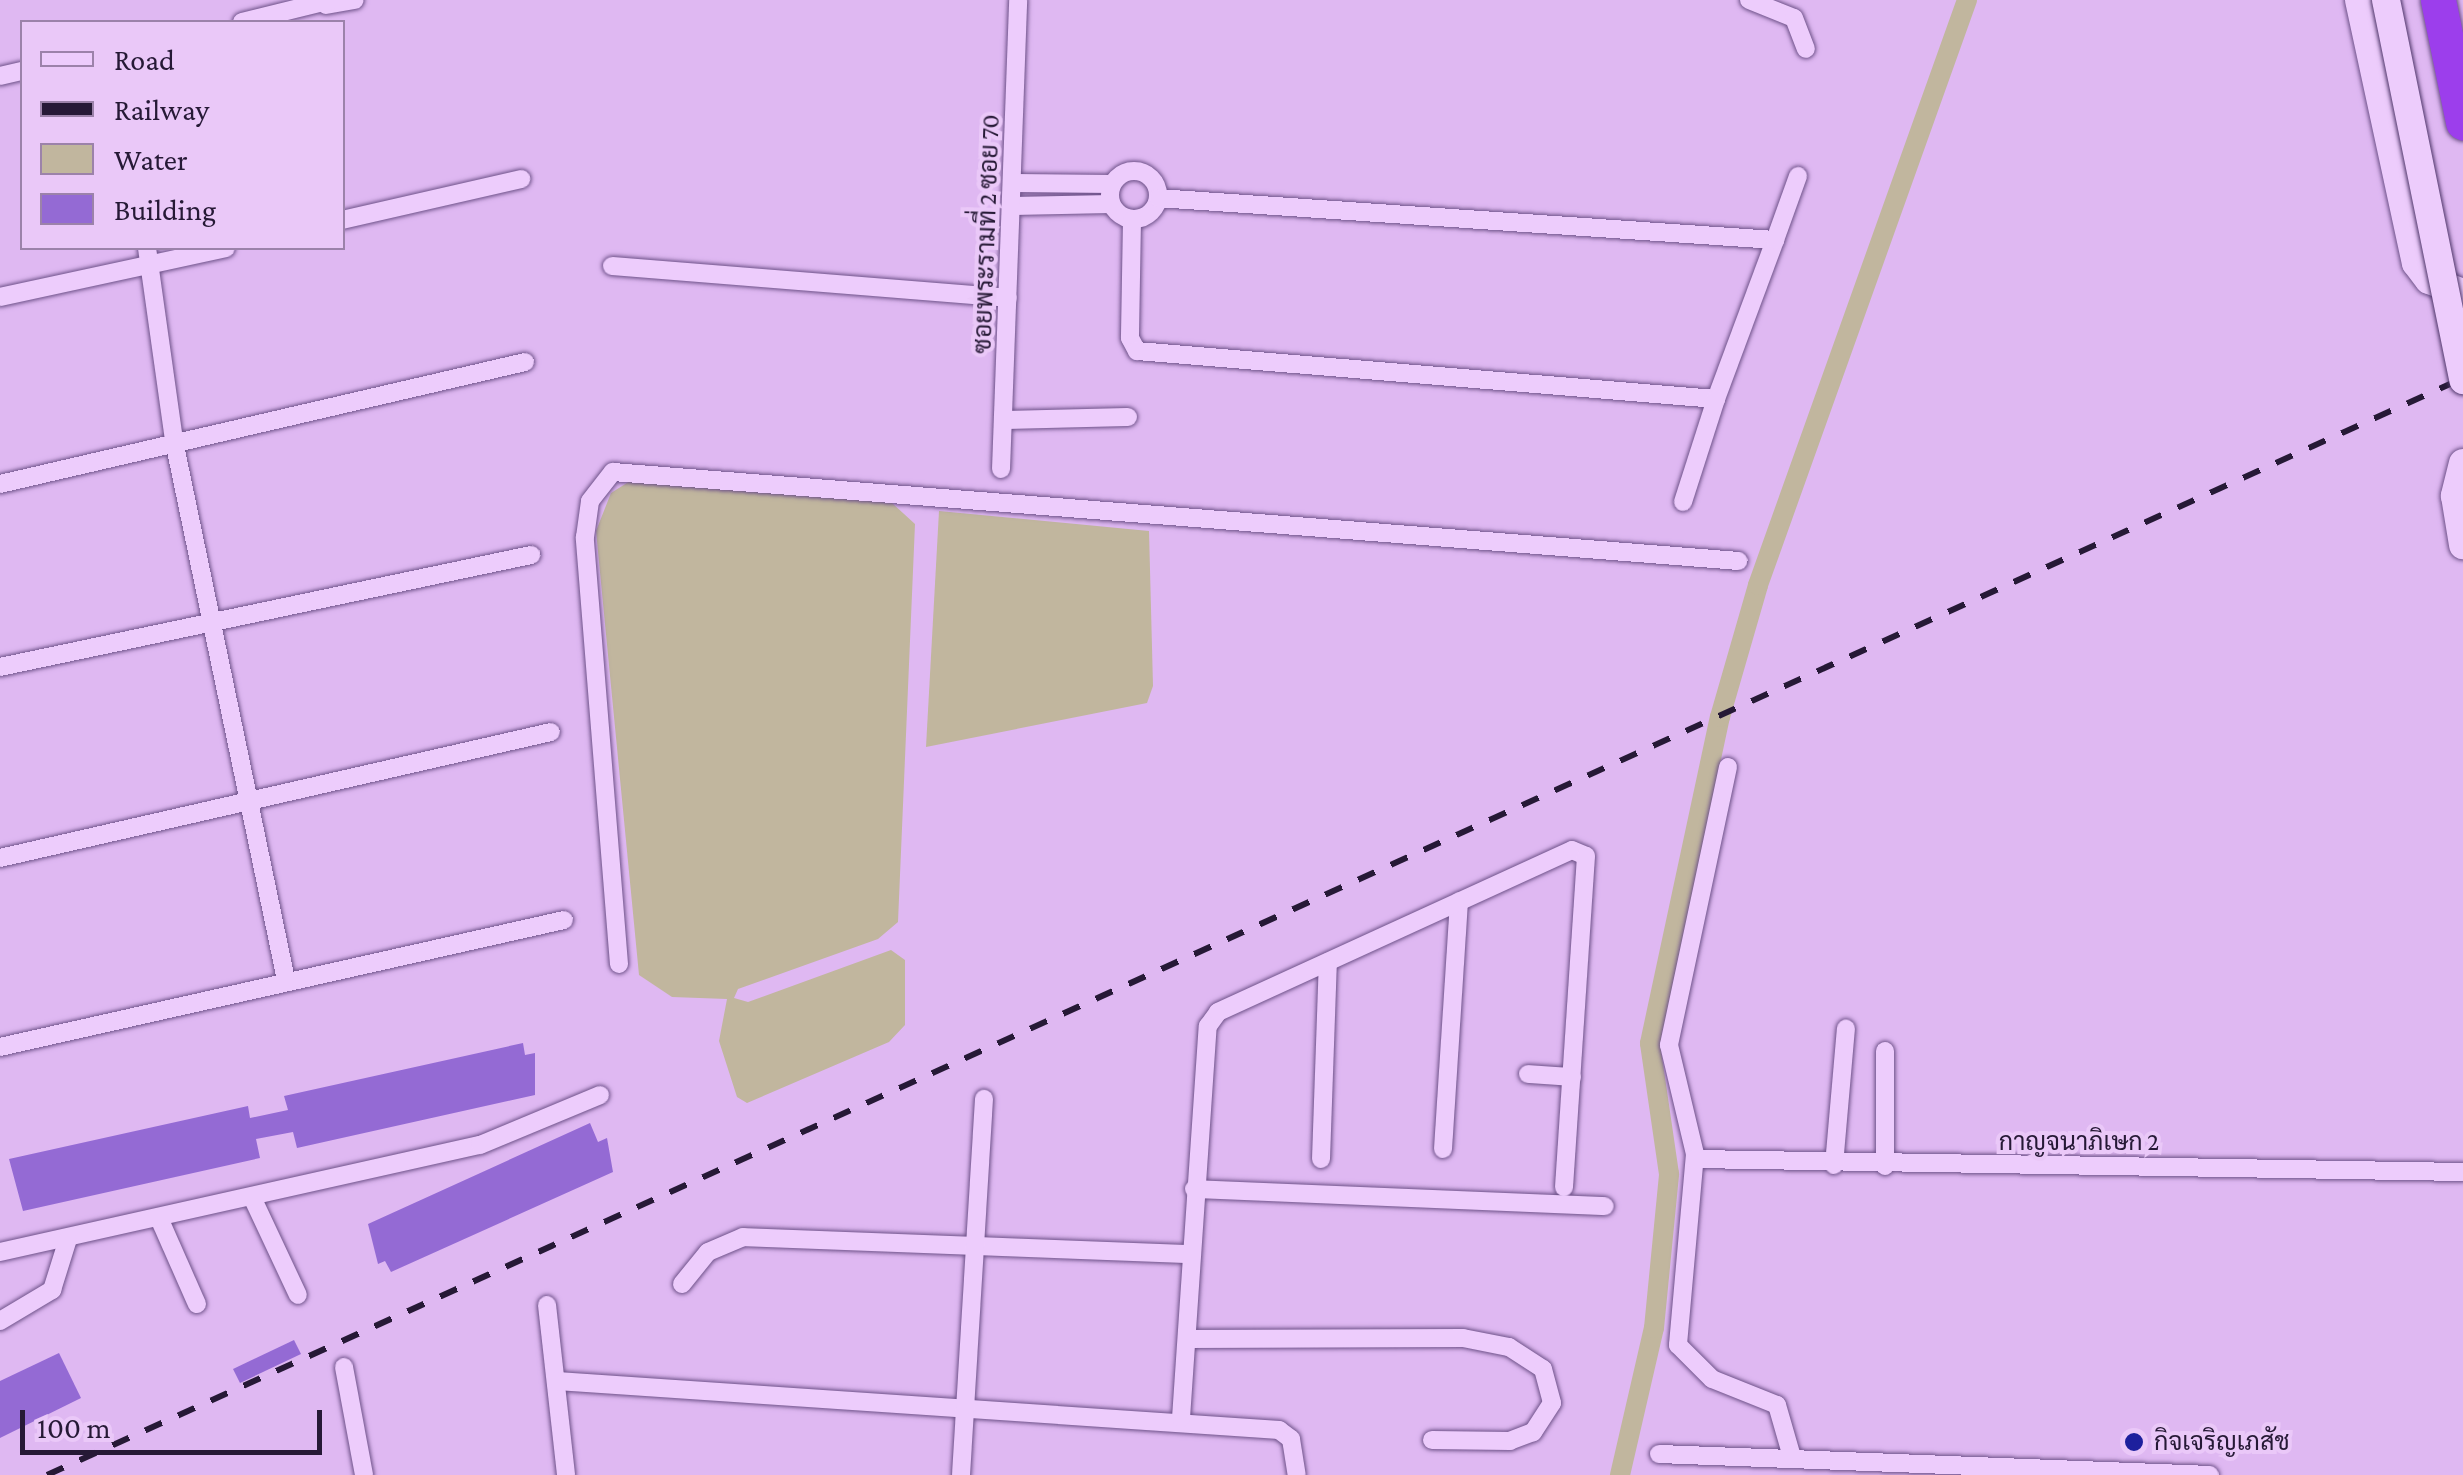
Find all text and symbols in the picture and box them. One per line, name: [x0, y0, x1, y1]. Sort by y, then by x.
legend: [20, 20, 345, 250]
text: Road: [114, 43, 175, 76]
text: Railway: [114, 93, 209, 126]
street label: ซอยพระรามที่ 2 ซอย 70: [968, 114, 1006, 354]
text: Water: [114, 143, 188, 176]
text: Building: [114, 193, 216, 226]
street label: กาญจนาภิเษก 2: [1999, 1127, 2159, 1157]
scale bar: [25, 1390, 328, 1452]
text: 100 m: [37, 1411, 111, 1444]
place label: กิจเจริญเภสัช: [2154, 1427, 2290, 1457]
marker: กิจเจริญเภสัช: [2123, 1431, 2145, 1453]

